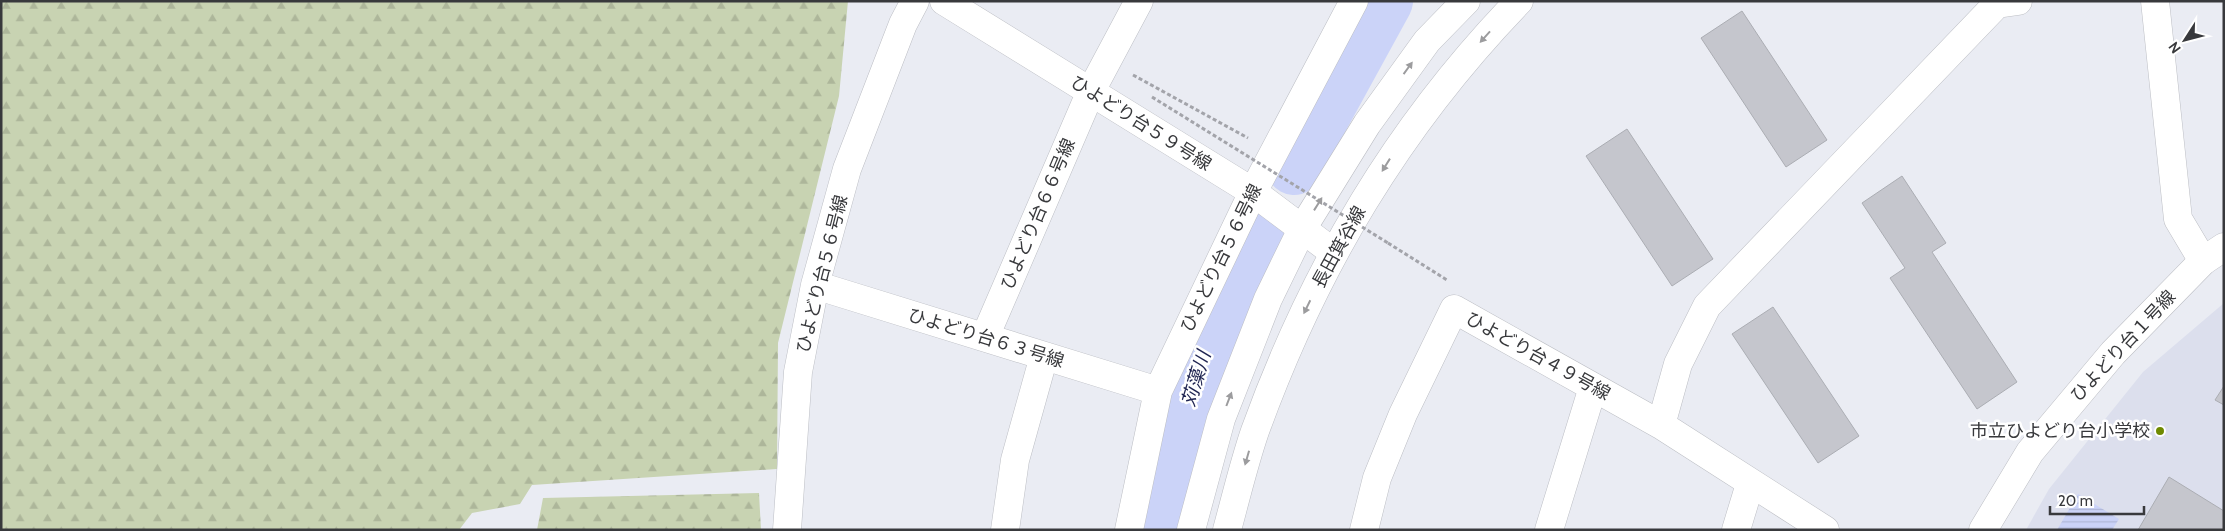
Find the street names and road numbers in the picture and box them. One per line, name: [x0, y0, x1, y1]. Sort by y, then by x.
street label: ひよどり台５９号線: [1066, 71, 1216, 175]
street label: ひよどり台６６号線: [996, 135, 1080, 293]
street label: ひよどり台５６号線: [1176, 180, 1266, 336]
street label: ひよどり台５６号線: [792, 193, 852, 355]
street label: 長田箕谷線: [1308, 202, 1370, 292]
street label: ひよどり台１号線: [2066, 286, 2180, 406]
street label: ひよどり台６３号線: [905, 304, 1067, 372]
street label: ひよどり台４９号線: [1462, 307, 1614, 405]

